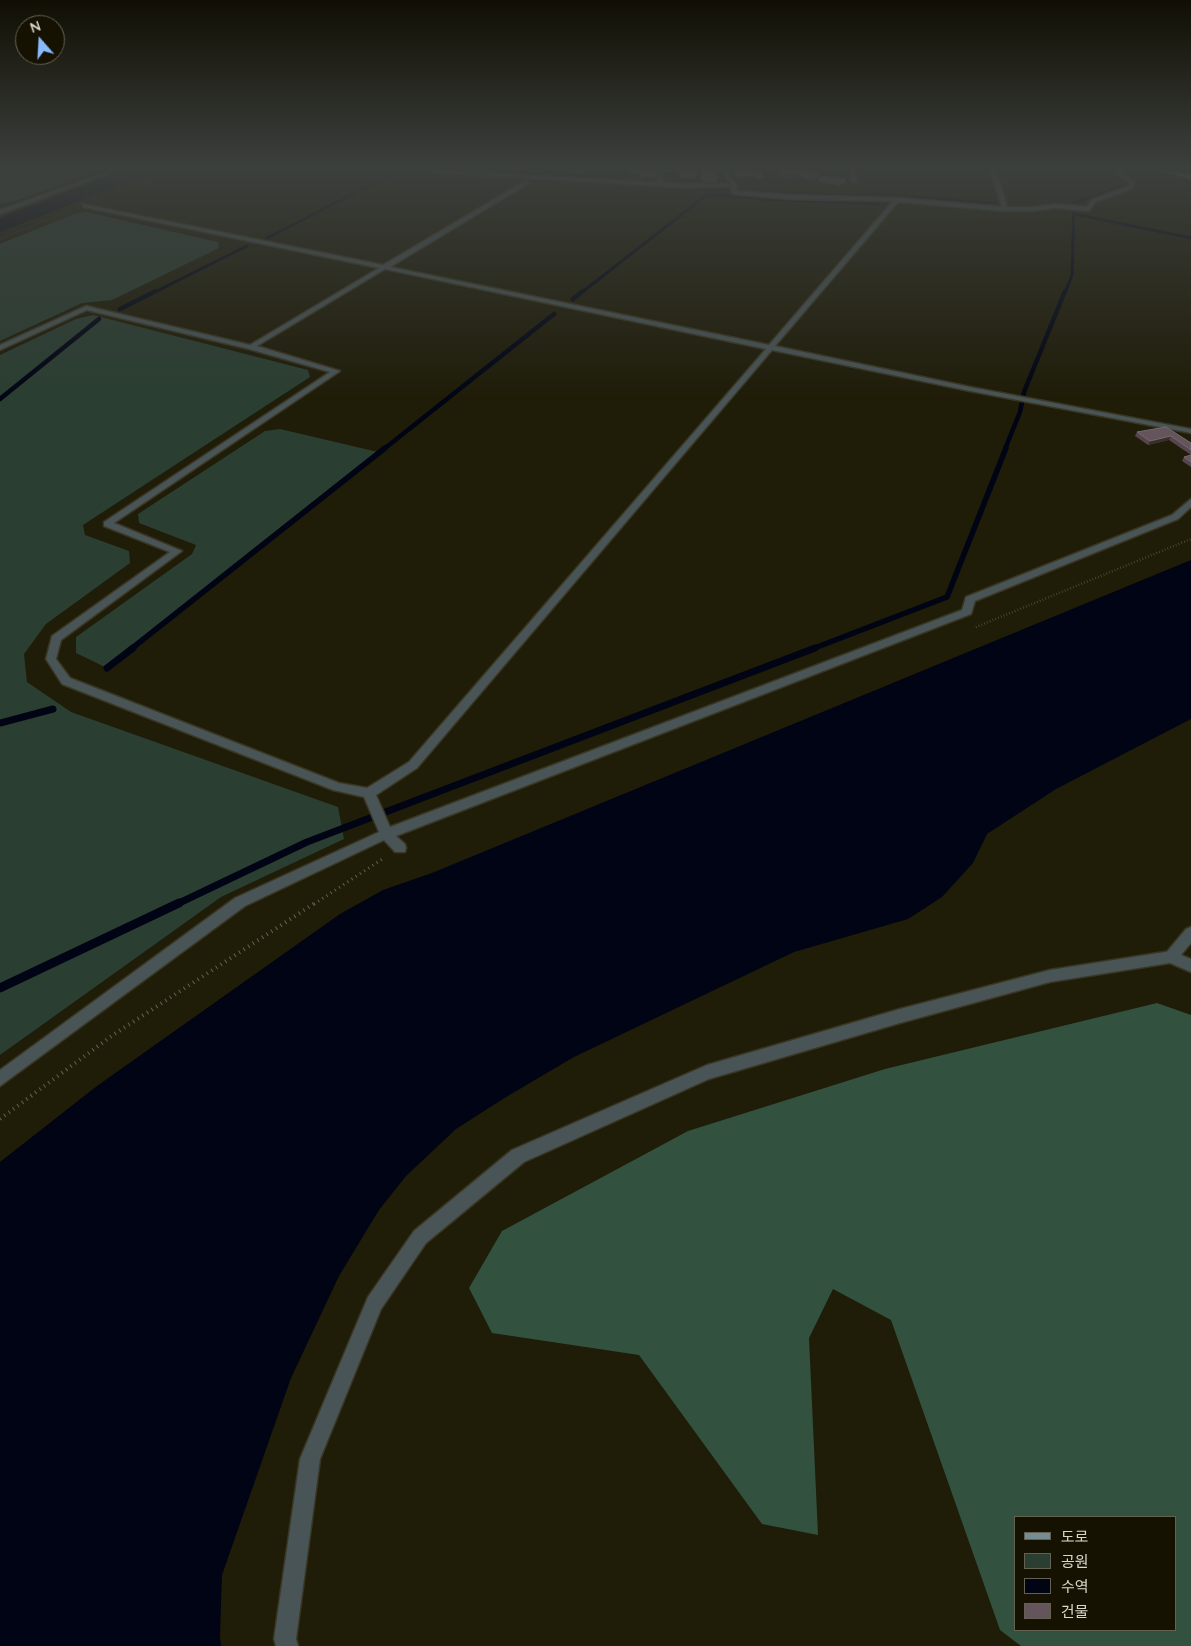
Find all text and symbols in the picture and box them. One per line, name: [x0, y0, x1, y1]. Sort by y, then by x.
north arrow: [15, 15, 65, 65]
text: N: [28, 17, 43, 37]
legend: [1014, 1516, 1176, 1631]
text: 도로: [1061, 1527, 1089, 1546]
text: 공원: [1061, 1552, 1089, 1571]
text: 수역: [1061, 1577, 1089, 1596]
text: 건물: [1061, 1602, 1089, 1621]

